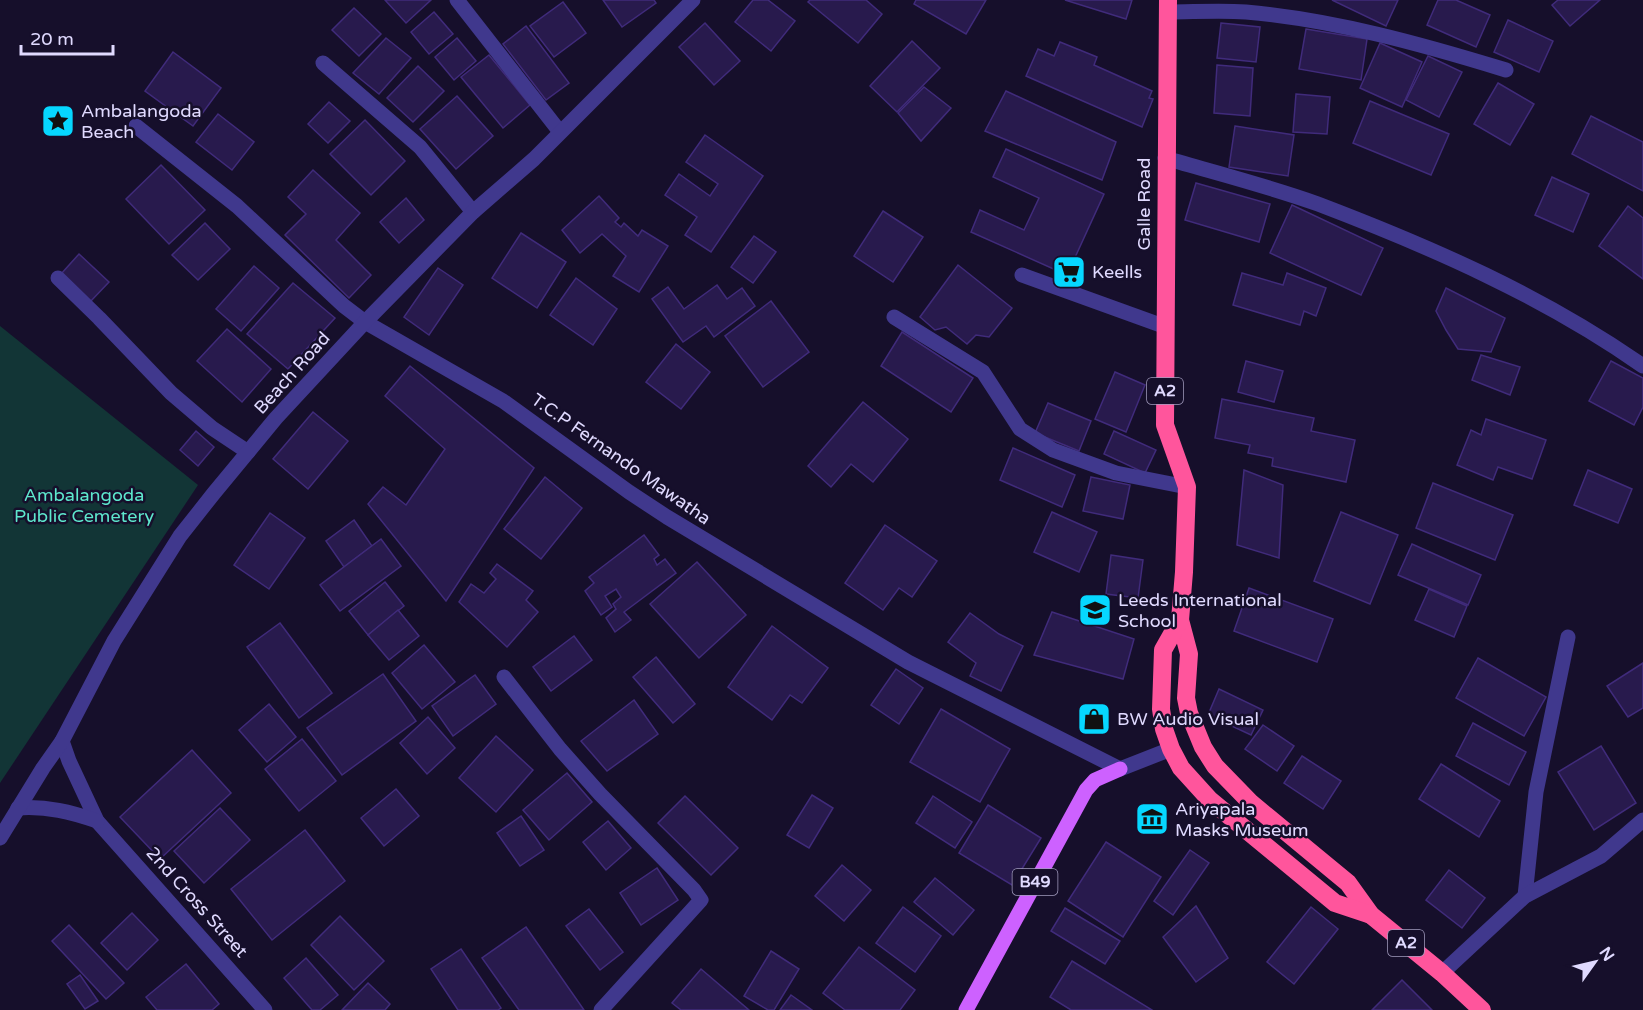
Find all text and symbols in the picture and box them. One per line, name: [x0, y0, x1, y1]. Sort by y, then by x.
scale bar: [21, 18, 112, 56]
text: 20 m: [30, 28, 74, 50]
place label: Ambalangoda Beach: [81, 100, 202, 143]
place icon: Ambalangoda Beach: [40, 103, 76, 139]
street label: Galle Road: [1133, 158, 1155, 250]
supermarket icon: Keells: [1051, 254, 1087, 290]
place label: Keells: [1092, 261, 1142, 283]
street label: Beach Road: [249, 327, 335, 419]
road number: A2: [1147, 378, 1183, 404]
street label: T.C.P Fernando Mawatha: [527, 389, 715, 529]
park label: Ambalangoda Public Cemetery: [14, 484, 154, 527]
place label: Leeds International School: [1118, 589, 1282, 632]
school or university icon: Leeds International School: [1077, 592, 1113, 628]
shop icon: BW Audio Visual: [1076, 701, 1112, 737]
place label: BW Audio Visual: [1117, 708, 1259, 730]
place label: Ariyapala Masks Museum: [1175, 798, 1309, 841]
museum icon: Ariyapala Masks Museum: [1134, 801, 1170, 837]
street label: 2nd Cross Street: [141, 842, 253, 962]
road number: B49: [1012, 869, 1058, 895]
road number: A2: [1388, 930, 1424, 956]
north arrow: [1565, 932, 1625, 992]
text: N: [1595, 943, 1618, 965]

